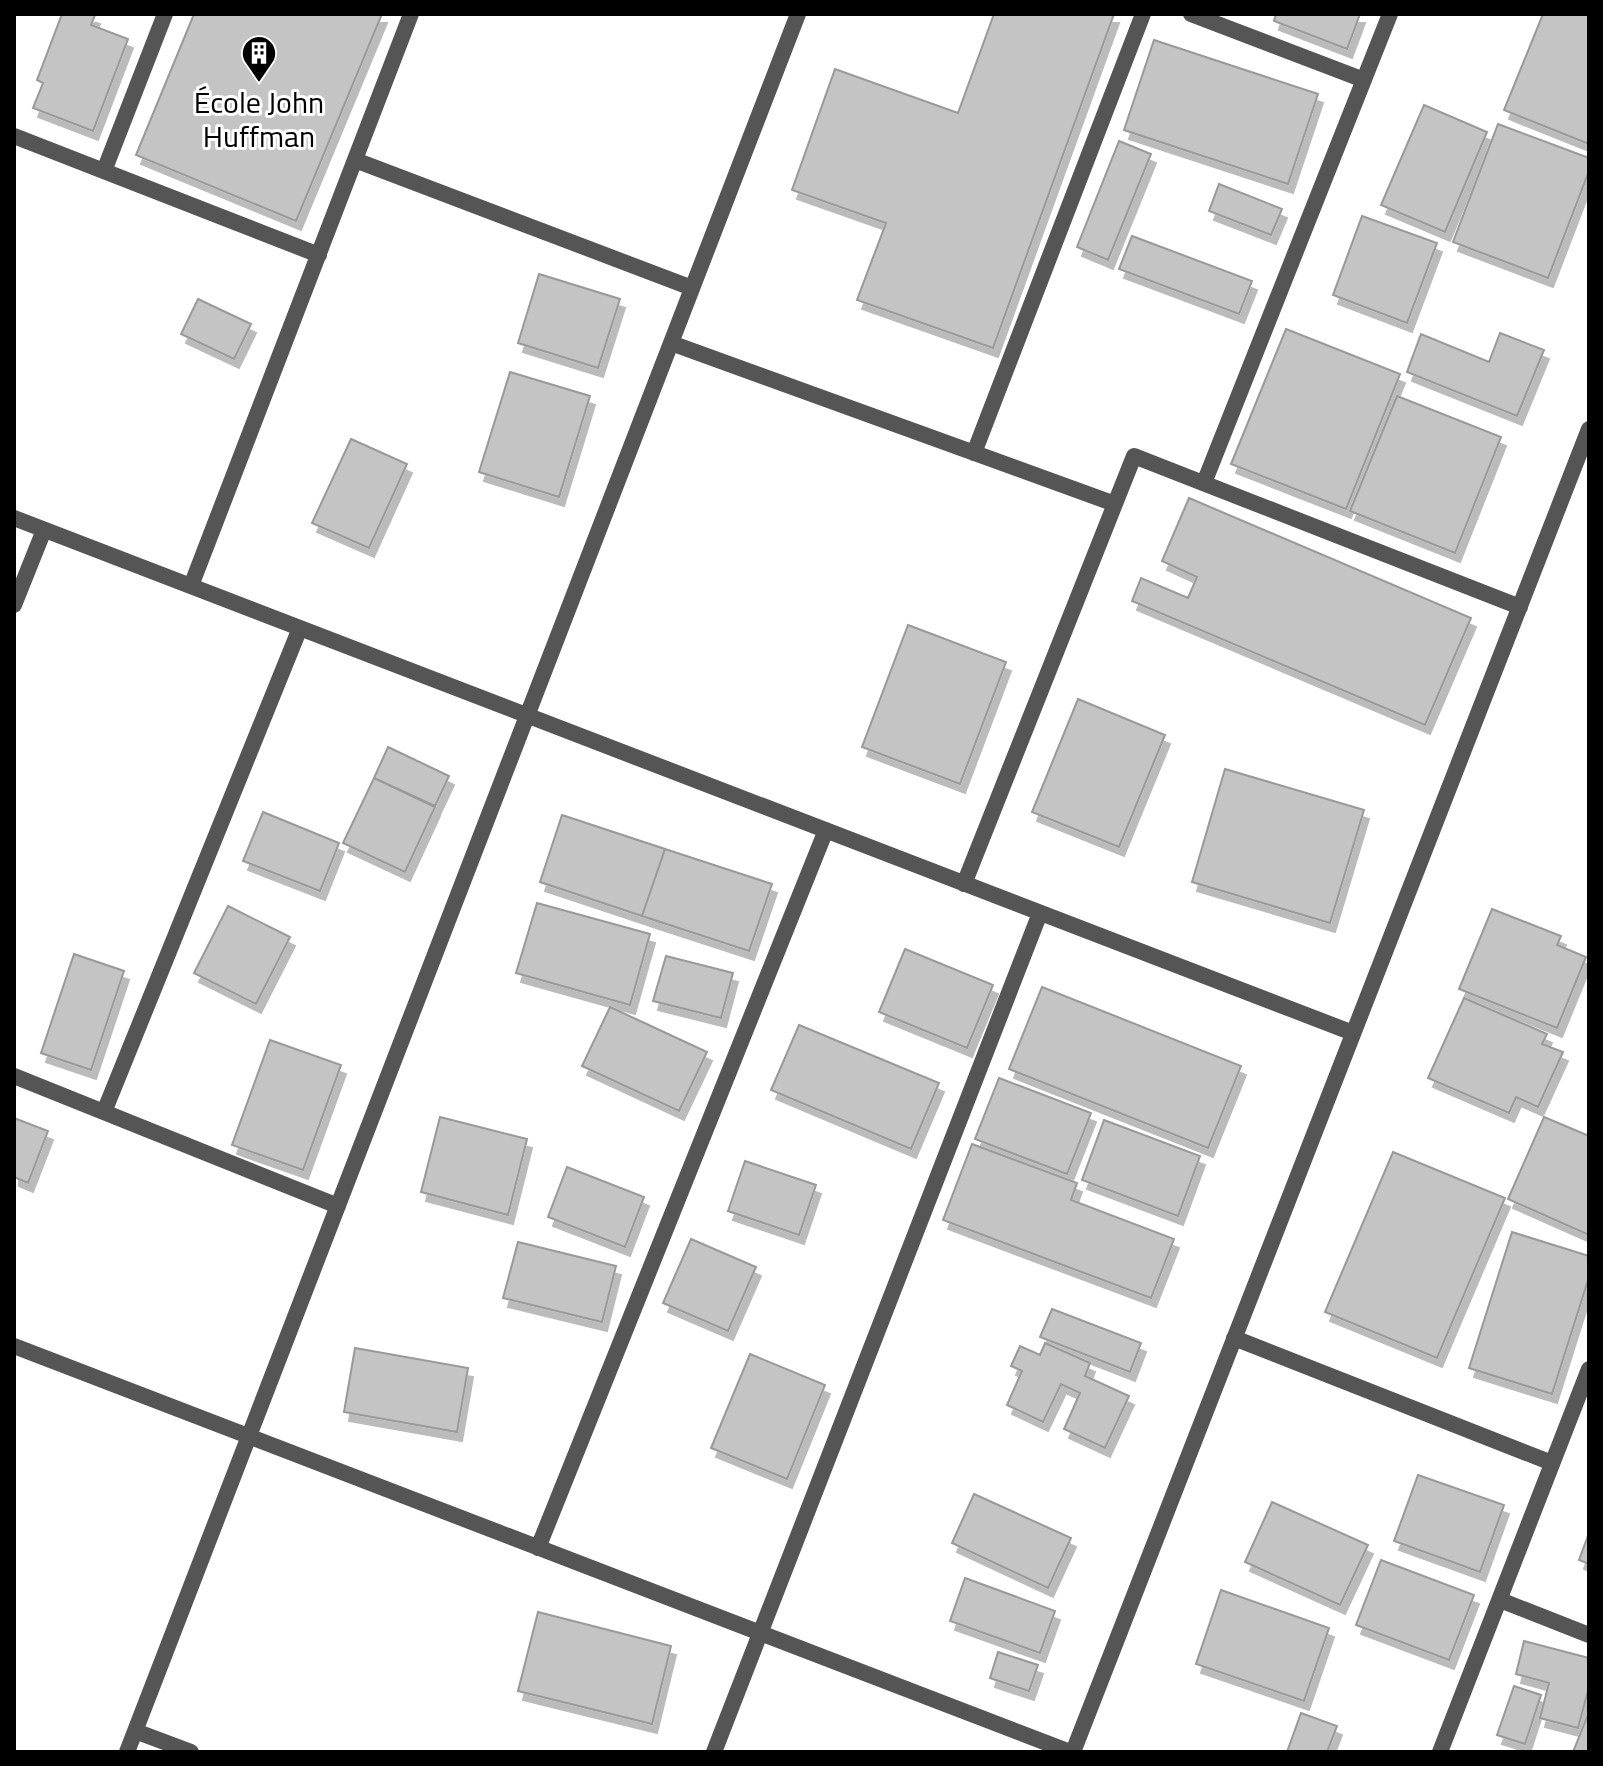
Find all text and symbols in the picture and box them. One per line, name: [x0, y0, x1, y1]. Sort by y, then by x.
building icon: École John Huffman: [240, 34, 278, 84]
place label: École John Huffman: [194, 79, 324, 159]

